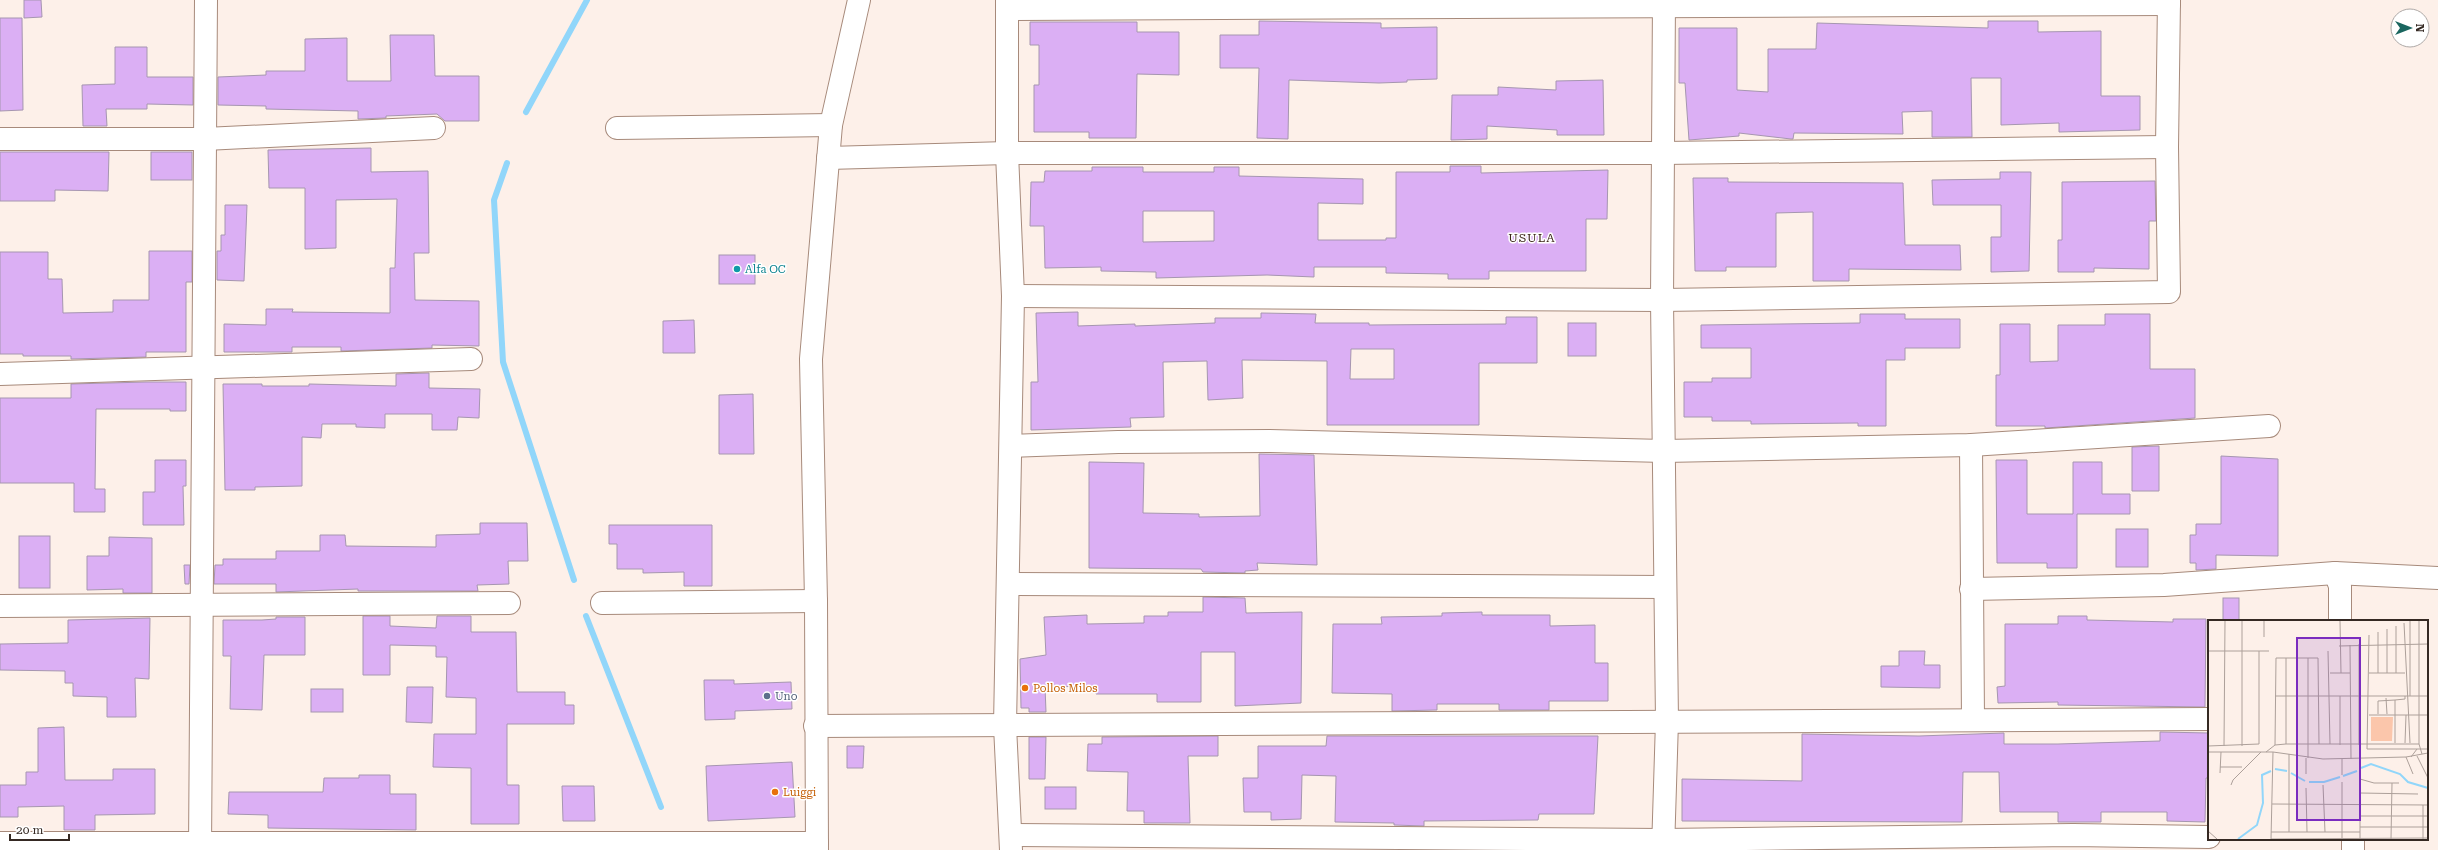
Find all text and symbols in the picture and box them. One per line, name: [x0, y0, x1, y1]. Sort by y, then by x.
north arrow: [2390, 8, 2430, 48]
text: N: [2413, 24, 2426, 33]
district label: USULA: [1508, 231, 1556, 245]
place label: Alfa OC: [745, 263, 786, 276]
marker: Alfa OC: [732, 264, 742, 274]
inset map: [2208, 620, 2428, 840]
place label: Pollos Milos: [1033, 682, 1098, 695]
marker: Pollos Milos: [1020, 683, 1030, 693]
place label: Uno: [775, 690, 798, 703]
marker: Uno: [762, 691, 772, 701]
place label: Luiggi: [783, 786, 817, 799]
marker: Luiggi: [770, 787, 780, 797]
scale bar: [10, 816, 69, 842]
text: 20 m: [16, 823, 43, 837]

